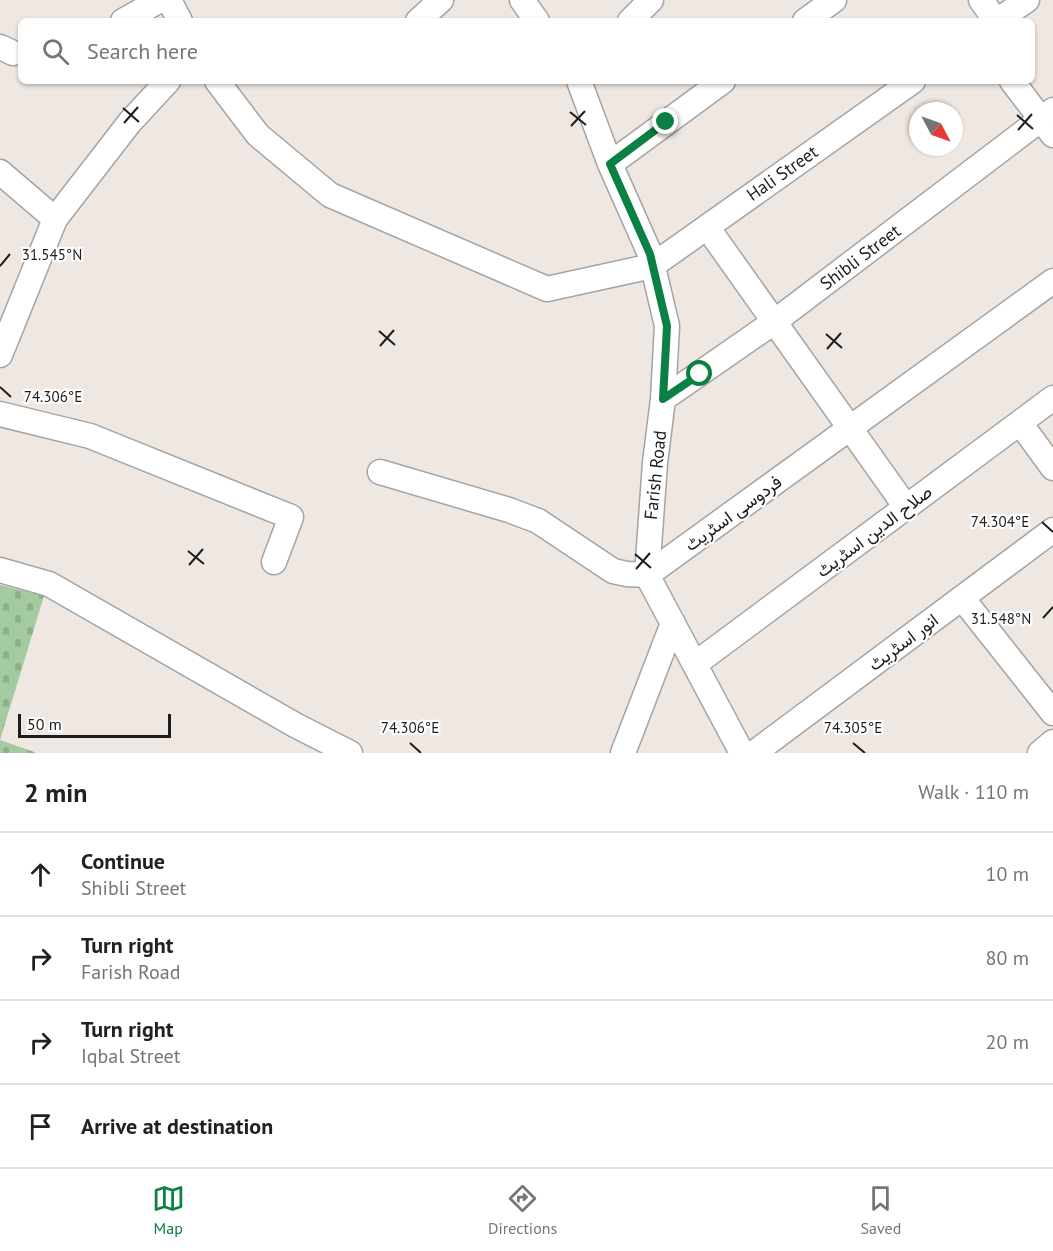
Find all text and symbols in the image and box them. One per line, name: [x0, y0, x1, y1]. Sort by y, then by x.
search box: [18, 18, 1035, 84]
icon: search: [39, 35, 72, 68]
text: Search here: [87, 37, 198, 65]
north arrow: [909, 102, 963, 156]
route end: [652, 108, 678, 134]
street label: Hali Street: [742, 140, 822, 206]
street label: Shibli Street: [815, 219, 905, 295]
text: 31.545°N: [22, 245, 82, 264]
route start: [686, 360, 712, 386]
text: 74.306°E: [24, 387, 82, 406]
street label: Farish Road: [639, 429, 671, 521]
street label: فردوسی اسٹریٹ: [680, 470, 786, 556]
street label: صلاح الدین اسٹریٹ: [811, 480, 937, 583]
text: 74.304°E: [971, 512, 1029, 531]
street label: انور اسٹریٹ: [863, 608, 943, 676]
text: 31.548°N: [971, 609, 1031, 628]
scale bar: [18, 711, 171, 738]
text: 50 m: [27, 714, 62, 734]
text: 74.306°E: [381, 718, 439, 737]
text: 74.305°E: [824, 718, 882, 737]
text: 2 min: [24, 776, 87, 809]
text: Walk · 110 m: [918, 779, 1029, 805]
text: Continue: [81, 847, 165, 875]
icon: ahead: [24, 858, 57, 891]
text: 10 m: [986, 861, 1029, 887]
text: Shibli Street: [81, 875, 186, 901]
text: Turn right: [81, 931, 173, 959]
icon: right: [24, 942, 57, 975]
text: 80 m: [986, 945, 1029, 971]
text: Farish Road: [81, 959, 180, 985]
text: Turn right: [81, 1015, 173, 1043]
icon: right: [24, 1026, 57, 1059]
text: 20 m: [986, 1029, 1029, 1055]
text: Iqbal Street: [81, 1043, 181, 1069]
icon: arrive: [24, 1110, 57, 1143]
text: Arrive at destination: [81, 1112, 273, 1140]
tab: Map: [152, 1182, 185, 1238]
tab: Directions: [488, 1182, 557, 1238]
tab: Saved: [861, 1182, 901, 1238]

